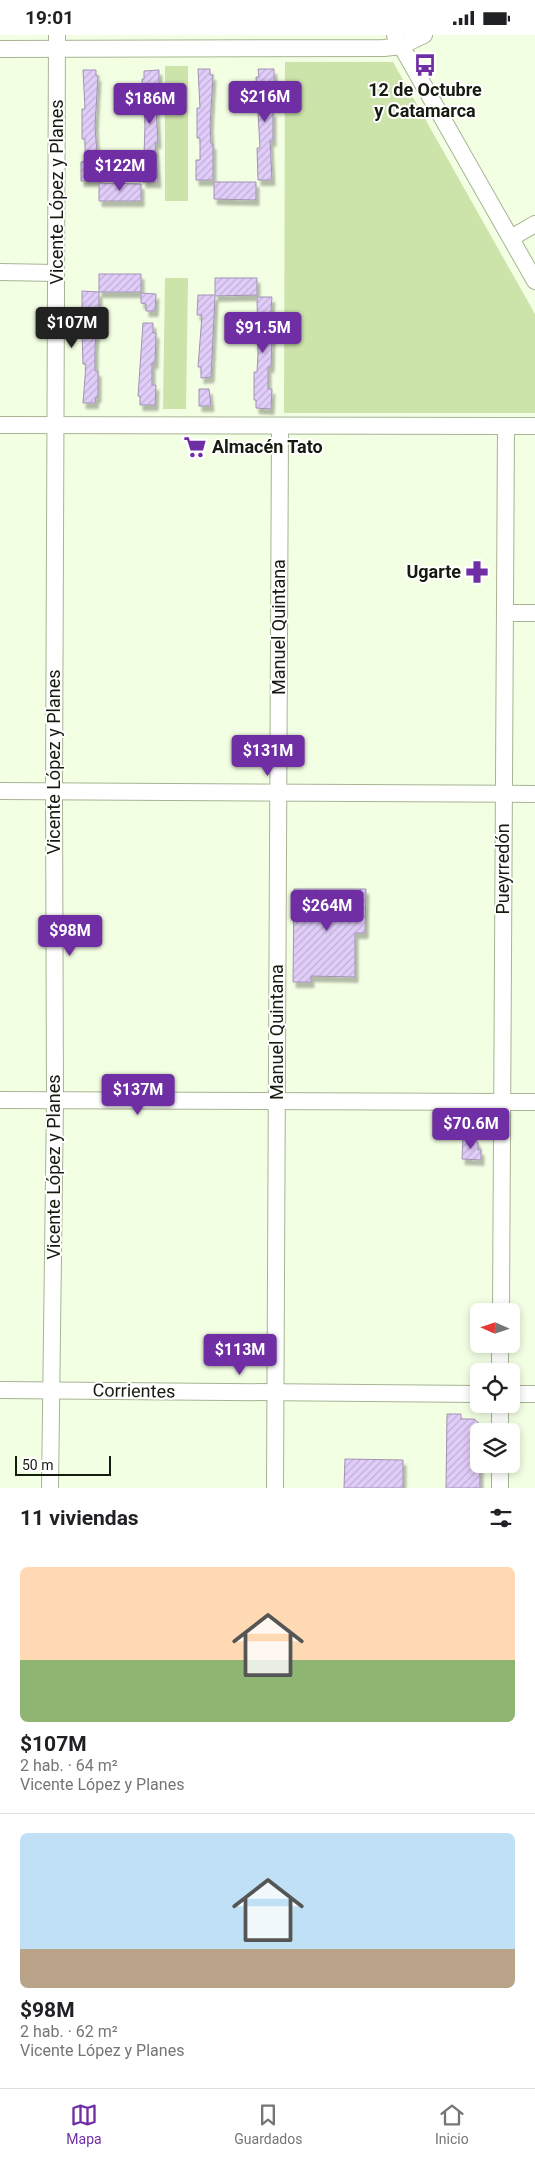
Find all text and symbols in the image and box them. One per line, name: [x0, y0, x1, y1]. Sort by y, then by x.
text: 19:01: [25, 6, 74, 29]
bus stop icon: 12 de Octubre y Catamarca: [412, 52, 438, 78]
place label: 12 de Octubre y Catamarca: [368, 79, 482, 121]
pin: $216M: [230, 81, 300, 123]
pin: $186M: [115, 83, 185, 125]
text: $216M: [240, 87, 290, 106]
text: $186M: [125, 89, 175, 108]
street label: Vicente López y Planes: [46, 100, 67, 284]
pin: $122M: [85, 149, 155, 192]
text: $122M: [95, 156, 145, 175]
pin: $107M: [37, 307, 107, 349]
pin: $91.5M: [222, 311, 304, 354]
text: $107M: [47, 313, 97, 332]
text: $91.5M: [235, 318, 291, 337]
supermarket icon: Almacén Tato: [182, 434, 208, 460]
place label: Almacén Tato: [212, 436, 323, 457]
street label: Manuel Quintana: [268, 559, 289, 695]
pharmacy icon: Ugarte: [464, 559, 490, 585]
place label: Ugarte: [406, 561, 461, 582]
street label: Vicente López y Planes: [43, 670, 64, 854]
pin: $131M: [233, 735, 303, 777]
text: $131M: [243, 741, 293, 760]
street label: Pueyrredón: [492, 823, 513, 915]
pin: $264M: [292, 889, 362, 932]
text: $264M: [302, 896, 352, 915]
pin: $98M: [40, 915, 100, 957]
text: $98M: [49, 921, 91, 940]
street label: Manuel Quintana: [266, 964, 287, 1100]
pin: $137M: [103, 1073, 173, 1116]
street label: Vicente López y Planes: [43, 1075, 64, 1259]
text: $137M: [113, 1080, 163, 1099]
pin: $70.6M: [430, 1107, 512, 1150]
text: $70.6M: [443, 1114, 499, 1133]
north arrow: [470, 1303, 520, 1353]
map controls: [470, 1303, 520, 1473]
pin: $113M: [205, 1333, 275, 1376]
text: $113M: [215, 1340, 265, 1359]
button: locate: [470, 1363, 520, 1413]
street label: Corrientes: [92, 1379, 176, 1402]
button: layers: [470, 1423, 520, 1473]
scale bar: [15, 1453, 111, 1476]
text: 50 m: [22, 1457, 54, 1473]
icon: filters: [487, 1504, 515, 1532]
text: 11 viviendas: [20, 1506, 139, 1530]
icon: home: [223, 1600, 313, 1690]
text: $107M: [20, 1732, 87, 1756]
text: 2 hab. · 64 m²: [20, 1756, 118, 1775]
text: Vicente López y Planes: [20, 1775, 184, 1794]
icon: home: [223, 1865, 313, 1955]
text: $98M: [20, 1998, 75, 2022]
text: 2 hab. · 62 m²: [20, 2022, 118, 2041]
text: Vicente López y Planes: [20, 2041, 184, 2060]
tab: Mapa: [66, 2101, 102, 2147]
tab: Guardados: [234, 2101, 302, 2147]
tab: Inicio: [435, 2101, 469, 2147]

